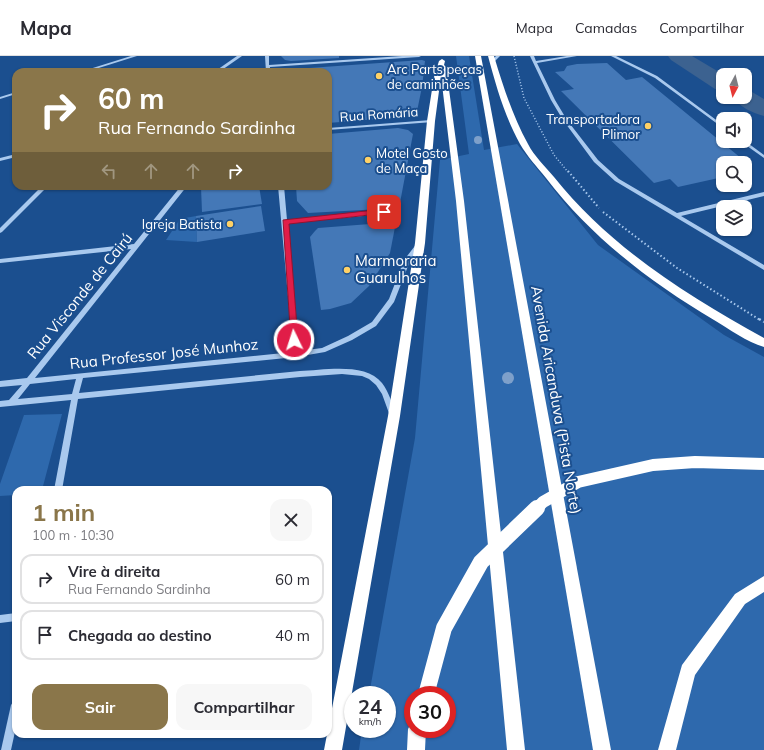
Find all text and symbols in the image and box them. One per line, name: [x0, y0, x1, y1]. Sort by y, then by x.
text: Mapa: [20, 16, 72, 40]
text: Mapa: [516, 19, 553, 37]
text: Camadas: [575, 19, 637, 37]
text: Compartilhar: [659, 19, 744, 37]
place label: Arc Parts peças de caminhões: [387, 61, 482, 92]
north arrow: [716, 68, 752, 104]
map controls: [716, 68, 752, 236]
marker: Arc Parts peças de caminhões: [374, 71, 384, 81]
text: 60 m: [98, 81, 164, 116]
icon: right: [32, 84, 84, 136]
street label: Rua Romária: [339, 103, 419, 125]
place label: Transportadora Plimor: [546, 111, 640, 142]
button: sound: [716, 112, 752, 148]
text: Rua Fernando Sardinha: [98, 116, 296, 139]
marker: Transportadora Plimor: [643, 121, 653, 131]
place label: Motel Gosto de Maça: [376, 145, 448, 176]
marker: Motel Gosto de Maça: [363, 155, 373, 165]
button: search: [716, 156, 752, 192]
icon: left: [98, 160, 120, 182]
icon: ahead: [140, 160, 162, 182]
icon: ahead: [182, 160, 204, 182]
icon: right: [224, 160, 246, 182]
pin: [367, 195, 401, 229]
button: layers: [716, 200, 752, 236]
icon: arrive: [373, 201, 395, 223]
place label: Igreja Batista: [142, 216, 222, 232]
marker: Igreja Batista: [225, 219, 235, 229]
street label: Rua Visconde de Cairú: [23, 229, 136, 363]
place label: Marmoraria Guarulhos: [355, 251, 436, 287]
marker: Marmoraria Guarulhos: [342, 265, 352, 275]
street label: Avenida Aricanduva (Pista Norte): [527, 284, 586, 516]
position arrow: [273, 319, 315, 361]
street label: Rua Professor José Munhoz: [69, 334, 259, 373]
text: 1 min: [32, 497, 95, 527]
button: close: [270, 499, 312, 541]
text: 100 m · 10:30: [32, 527, 114, 543]
text: Vire à direita: [68, 562, 160, 581]
icon: right: [34, 568, 56, 590]
text: 60 m: [275, 570, 310, 589]
text: Rua Fernando Sardinha: [68, 581, 211, 597]
icon: arrive: [34, 624, 56, 646]
text: Chegada ao destino: [68, 626, 212, 645]
text: 40 m: [275, 626, 310, 645]
button: Sair: [32, 684, 168, 730]
button: Compartilhar: [176, 684, 312, 730]
speed limit sign: 30: [404, 686, 456, 738]
text: 24: [358, 694, 382, 719]
text: km/h: [359, 715, 381, 728]

